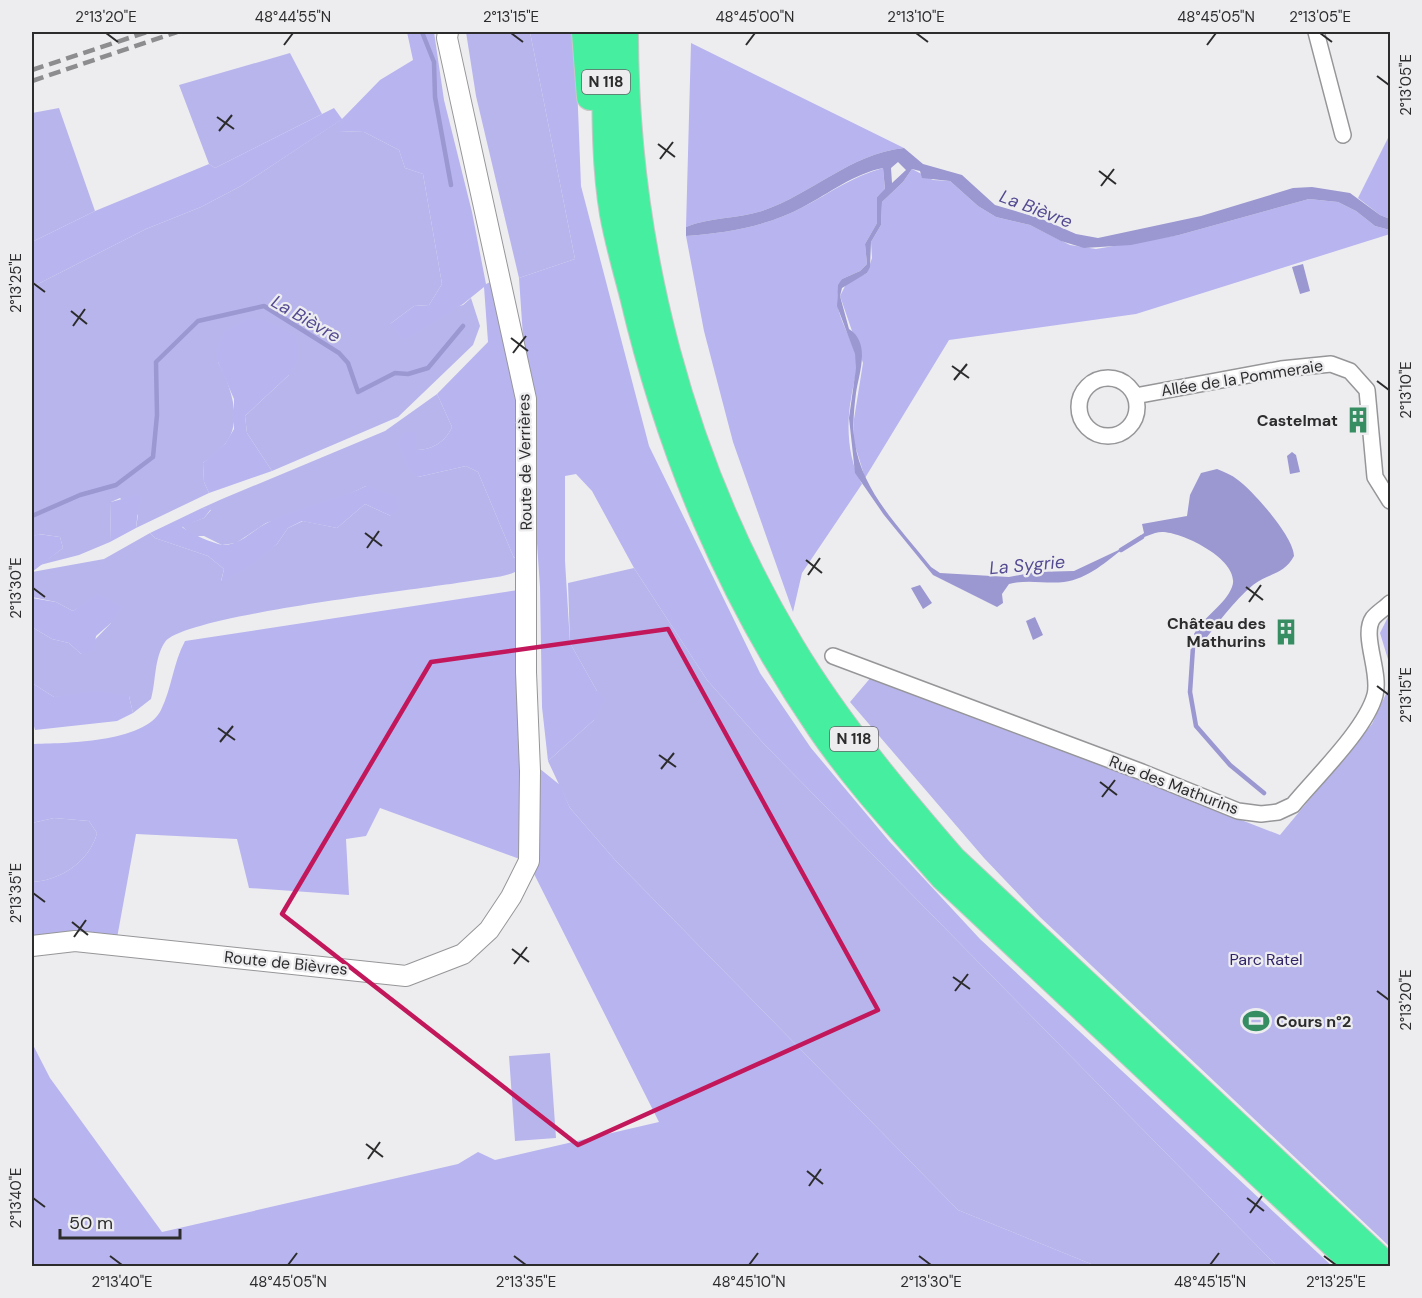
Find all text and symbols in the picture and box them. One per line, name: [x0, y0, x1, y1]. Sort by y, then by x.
text: 2°13'20"E: [75, 7, 137, 27]
text: 48°44'55"N: [255, 7, 331, 27]
text: 2°13'15"E: [483, 7, 539, 27]
text: 48°45'00"N: [715, 7, 795, 27]
text: 2°13'10"E: [887, 7, 945, 27]
text: 48°45'05"N: [1177, 7, 1255, 27]
text: 2°13'05"E: [1289, 7, 1351, 27]
text: 2°13'05"E: [1396, 54, 1416, 116]
road number: N 118: [582, 70, 630, 94]
water label: La Bièvre: [996, 184, 1076, 234]
text: 2°13'25"E: [6, 253, 26, 313]
water label: La Bièvre: [267, 290, 345, 348]
street label: Allée de la Pommeraie: [1160, 355, 1324, 401]
text: 2°13'10"E: [1396, 361, 1416, 419]
street label: Route de Verrières: [513, 393, 537, 531]
building icon: Castelmat: [1343, 405, 1373, 435]
place label: Castelmat: [1257, 410, 1338, 431]
water label: La Sygrie: [988, 550, 1066, 580]
text: 2°13'30"E: [6, 557, 26, 619]
place label: Château des Mathurins: [1167, 613, 1266, 652]
building icon: Château des Mathurins: [1271, 617, 1301, 647]
text: 2°13'15"E: [1396, 667, 1416, 723]
road number: N 118: [830, 727, 878, 751]
street label: Rue des Mathurins: [1106, 751, 1242, 819]
text: 2°13'35"E: [6, 863, 26, 923]
street label: Route de Bièvres: [223, 946, 349, 980]
park label: Parc Ratel: [1229, 949, 1303, 970]
text: 2°13'20"E: [1396, 969, 1416, 1031]
sports icon: Cours n°2: [1241, 1006, 1271, 1036]
place label: Cours n°2: [1276, 1011, 1351, 1032]
text: 2°13'40"E: [6, 1167, 26, 1229]
scale bar: [60, 1202, 180, 1240]
text: 50 m: [69, 1211, 113, 1235]
text: 2°13'40"E: [91, 1272, 153, 1292]
text: 48°45'05"N: [249, 1272, 327, 1292]
text: 2°13'35"E: [496, 1272, 556, 1292]
text: 48°45'10"N: [712, 1272, 786, 1292]
text: 2°13'30"E: [900, 1272, 962, 1292]
text: 48°45'15"N: [1174, 1272, 1246, 1292]
text: 2°13'25"E: [1306, 1272, 1366, 1292]

